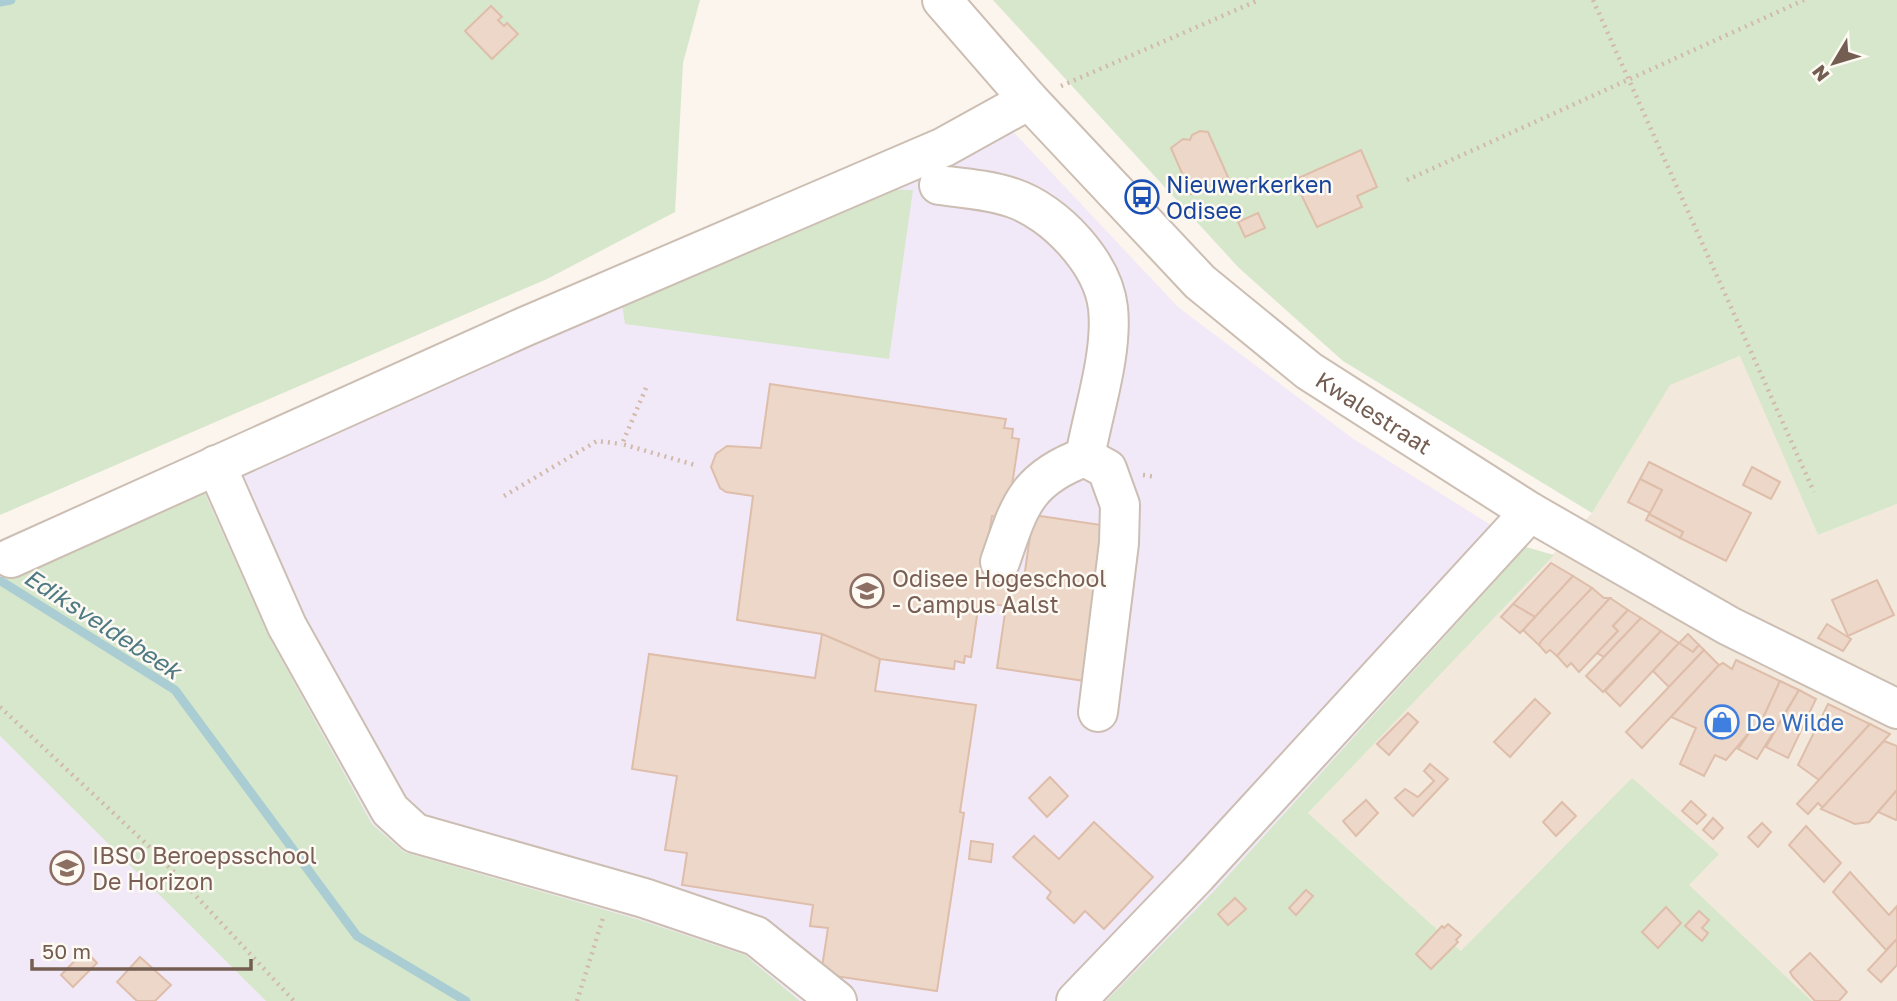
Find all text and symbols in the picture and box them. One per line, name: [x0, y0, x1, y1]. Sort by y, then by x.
north arrow: [1799, 28, 1869, 98]
text: N: [1807, 61, 1834, 87]
place label: Nieuwerkerken Odisee: [1166, 170, 1332, 224]
bus stop icon: Nieuwerkerken Odisee: [1123, 178, 1161, 216]
street label: Kwalestraat: [1311, 365, 1437, 460]
water label: Ediksveldebeek: [19, 562, 189, 686]
place label: Odisee Hogeschool - Campus Aalst: [892, 564, 1107, 618]
school or university icon: Odisee Hogeschool - Campus Aalst: [848, 572, 886, 610]
shop icon: De Wilde: [1703, 703, 1741, 741]
place label: De Wilde: [1746, 708, 1844, 736]
place label: IBSO Beroepsschool De Horizon: [92, 841, 317, 895]
school or university icon: IBSO Beroepsschool De Horizon: [48, 849, 86, 887]
scale bar: [32, 928, 250, 972]
text: 50 m: [42, 938, 91, 964]

